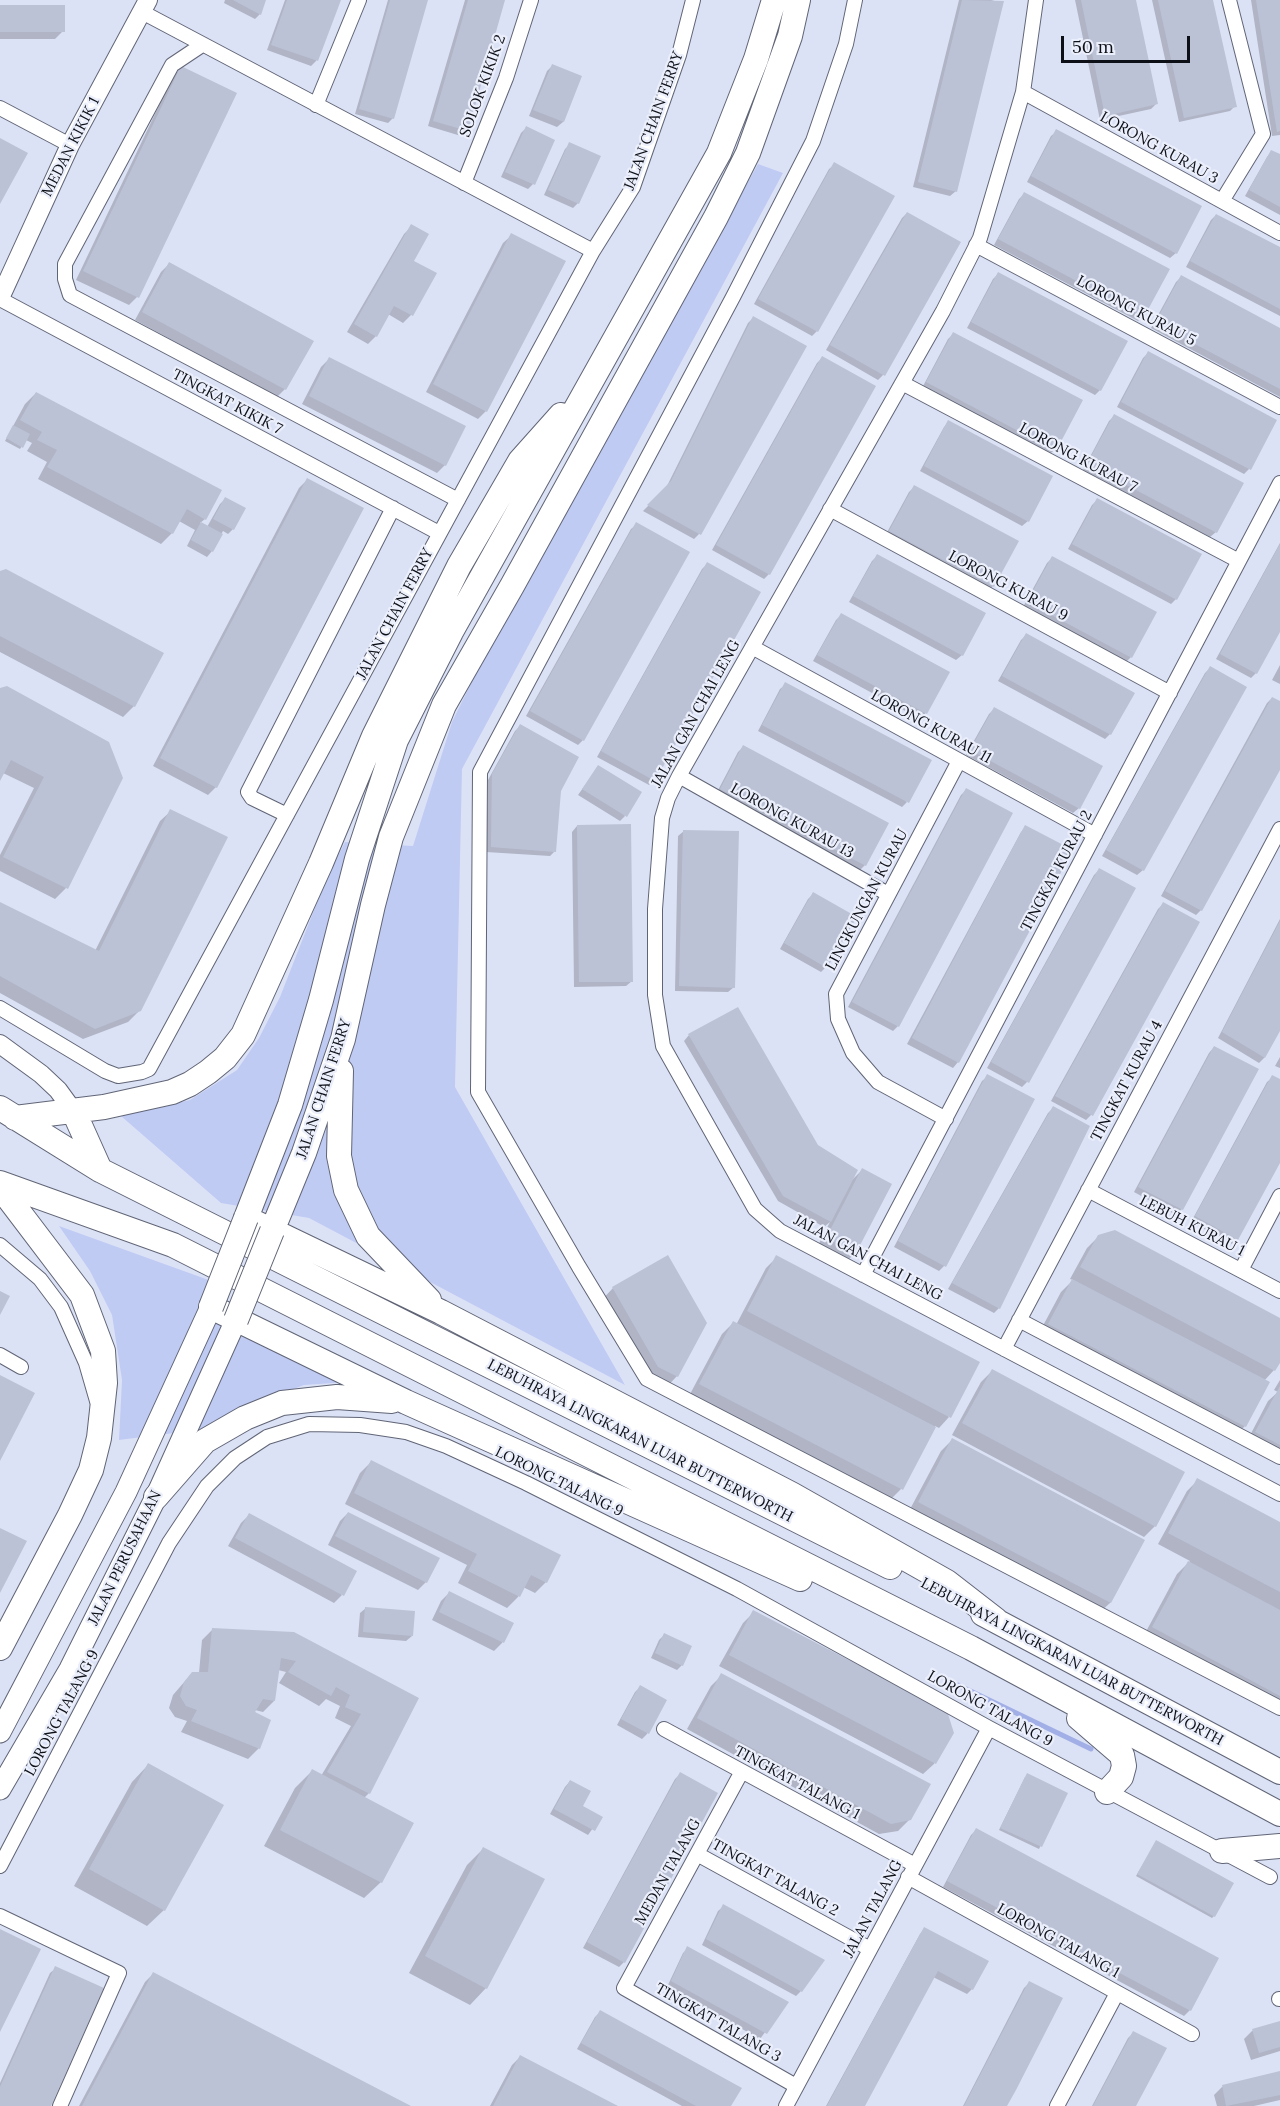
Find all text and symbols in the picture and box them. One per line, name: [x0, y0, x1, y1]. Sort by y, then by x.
scale bar: [1064, 24, 1193, 62]
street label: SOLOK KIKIK 2: [456, 32, 510, 140]
text: 50 m: [1072, 35, 1114, 58]
street label: JALAN CHAIN FERRY: [621, 49, 687, 193]
street label: MEDAN KIKIK 1: [38, 94, 104, 200]
street label: LORONG KURAU 3: [1097, 108, 1221, 188]
street label: LORONG KURAU 5: [1073, 272, 1199, 350]
street label: TINGKAT KIKIK 7: [169, 365, 285, 439]
street label: LORONG KURAU 7: [1016, 419, 1140, 497]
street label: JALAN CHAIN FERRY: [353, 545, 437, 683]
street label: LORONG KURAU 9: [945, 547, 1071, 625]
street label: JALAN GAN CHAI LENG: [648, 637, 744, 791]
street label: LORONG KURAU 11: [868, 686, 994, 768]
street label: LORONG KURAU 13: [727, 780, 857, 862]
street label: TINGKAT KURAU 2: [1018, 807, 1096, 935]
street label: LINGKUNGAN KURAU: [822, 826, 912, 974]
street label: JALAN CHAIN FERRY: [293, 1017, 355, 1161]
street label: TINGKAT KURAU 4: [1088, 1017, 1166, 1145]
street label: LEBUH KURAU 1: [1136, 1192, 1248, 1260]
street label: JALAN GAN CHAI LENG: [791, 1211, 945, 1305]
street label: LEBUHRAYA LINGKARAN LUAR BUTTERWORTH: [484, 1356, 796, 1526]
street label: LORONG TALANG 9: [492, 1443, 626, 1521]
street label: JALAN PERUSAHAAN: [85, 1488, 165, 1628]
street label: LEBUHRAYA LINGKARAN LUAR BUTTERWORTH: [918, 1574, 1226, 1750]
street label: LORONG TALANG 9: [21, 1647, 103, 1779]
street label: LORONG TALANG 9: [924, 1667, 1056, 1751]
street label: TINGKAT TALANG 1: [731, 1742, 863, 1824]
street label: MEDAN TALANG: [631, 1816, 705, 1928]
street label: TINGKAT TALANG 2: [709, 1836, 841, 1920]
street label: JALAN TALANG: [840, 1857, 906, 1961]
street label: LORONG TALANG 1: [994, 1900, 1122, 1982]
street label: TINGKAT TALANG 3: [652, 1980, 784, 2066]

